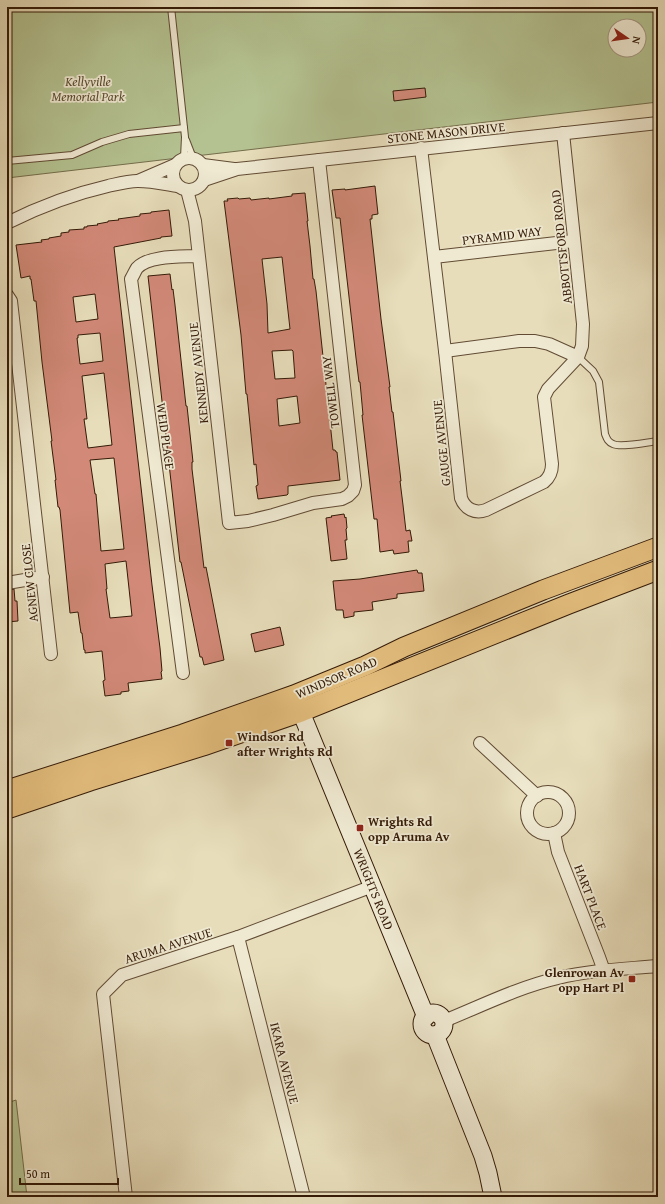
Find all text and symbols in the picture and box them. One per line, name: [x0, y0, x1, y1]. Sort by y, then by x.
north arrow: [607, 18, 647, 58]
text: N: [628, 35, 645, 46]
park label: Kellyville Memorial Park: [51, 72, 125, 106]
street label: STONE MASON DRIVE: [386, 117, 506, 148]
street label: ABBOTTSFORD ROAD: [546, 189, 577, 305]
street label: PYRAMID WAY: [461, 221, 543, 250]
street label: KENNEDY AVENUE: [184, 321, 213, 424]
street label: TOWELL WAY: [317, 354, 344, 429]
street label: GAUGE AVENUE: [427, 399, 455, 487]
street label: WEID PLACE: [151, 402, 180, 471]
street label: AGNEW CLOSE: [16, 542, 43, 623]
street label: WINDSOR ROAD: [293, 652, 380, 703]
place label: Windsor Rd after Wrights Rd: [237, 727, 333, 761]
marker: Windsor Rd after Wrights Rd: [224, 738, 234, 748]
place label: Wrights Rd opp Aruma Av: [368, 812, 450, 846]
marker: Wrights Rd opp Aruma Av: [355, 823, 365, 833]
street label: WRIGHTS ROAD: [349, 846, 399, 933]
street label: HART PLACE: [569, 862, 612, 933]
street label: ARUMA AVENUE: [122, 922, 215, 969]
place label: Glenrowan Av opp Hart Pl: [545, 963, 624, 997]
marker: Glenrowan Av opp Hart Pl: [627, 974, 637, 984]
street label: IKARA AVENUE: [265, 1020, 304, 1106]
scale bar: [20, 1160, 118, 1186]
text: 50 m: [26, 1165, 50, 1182]

